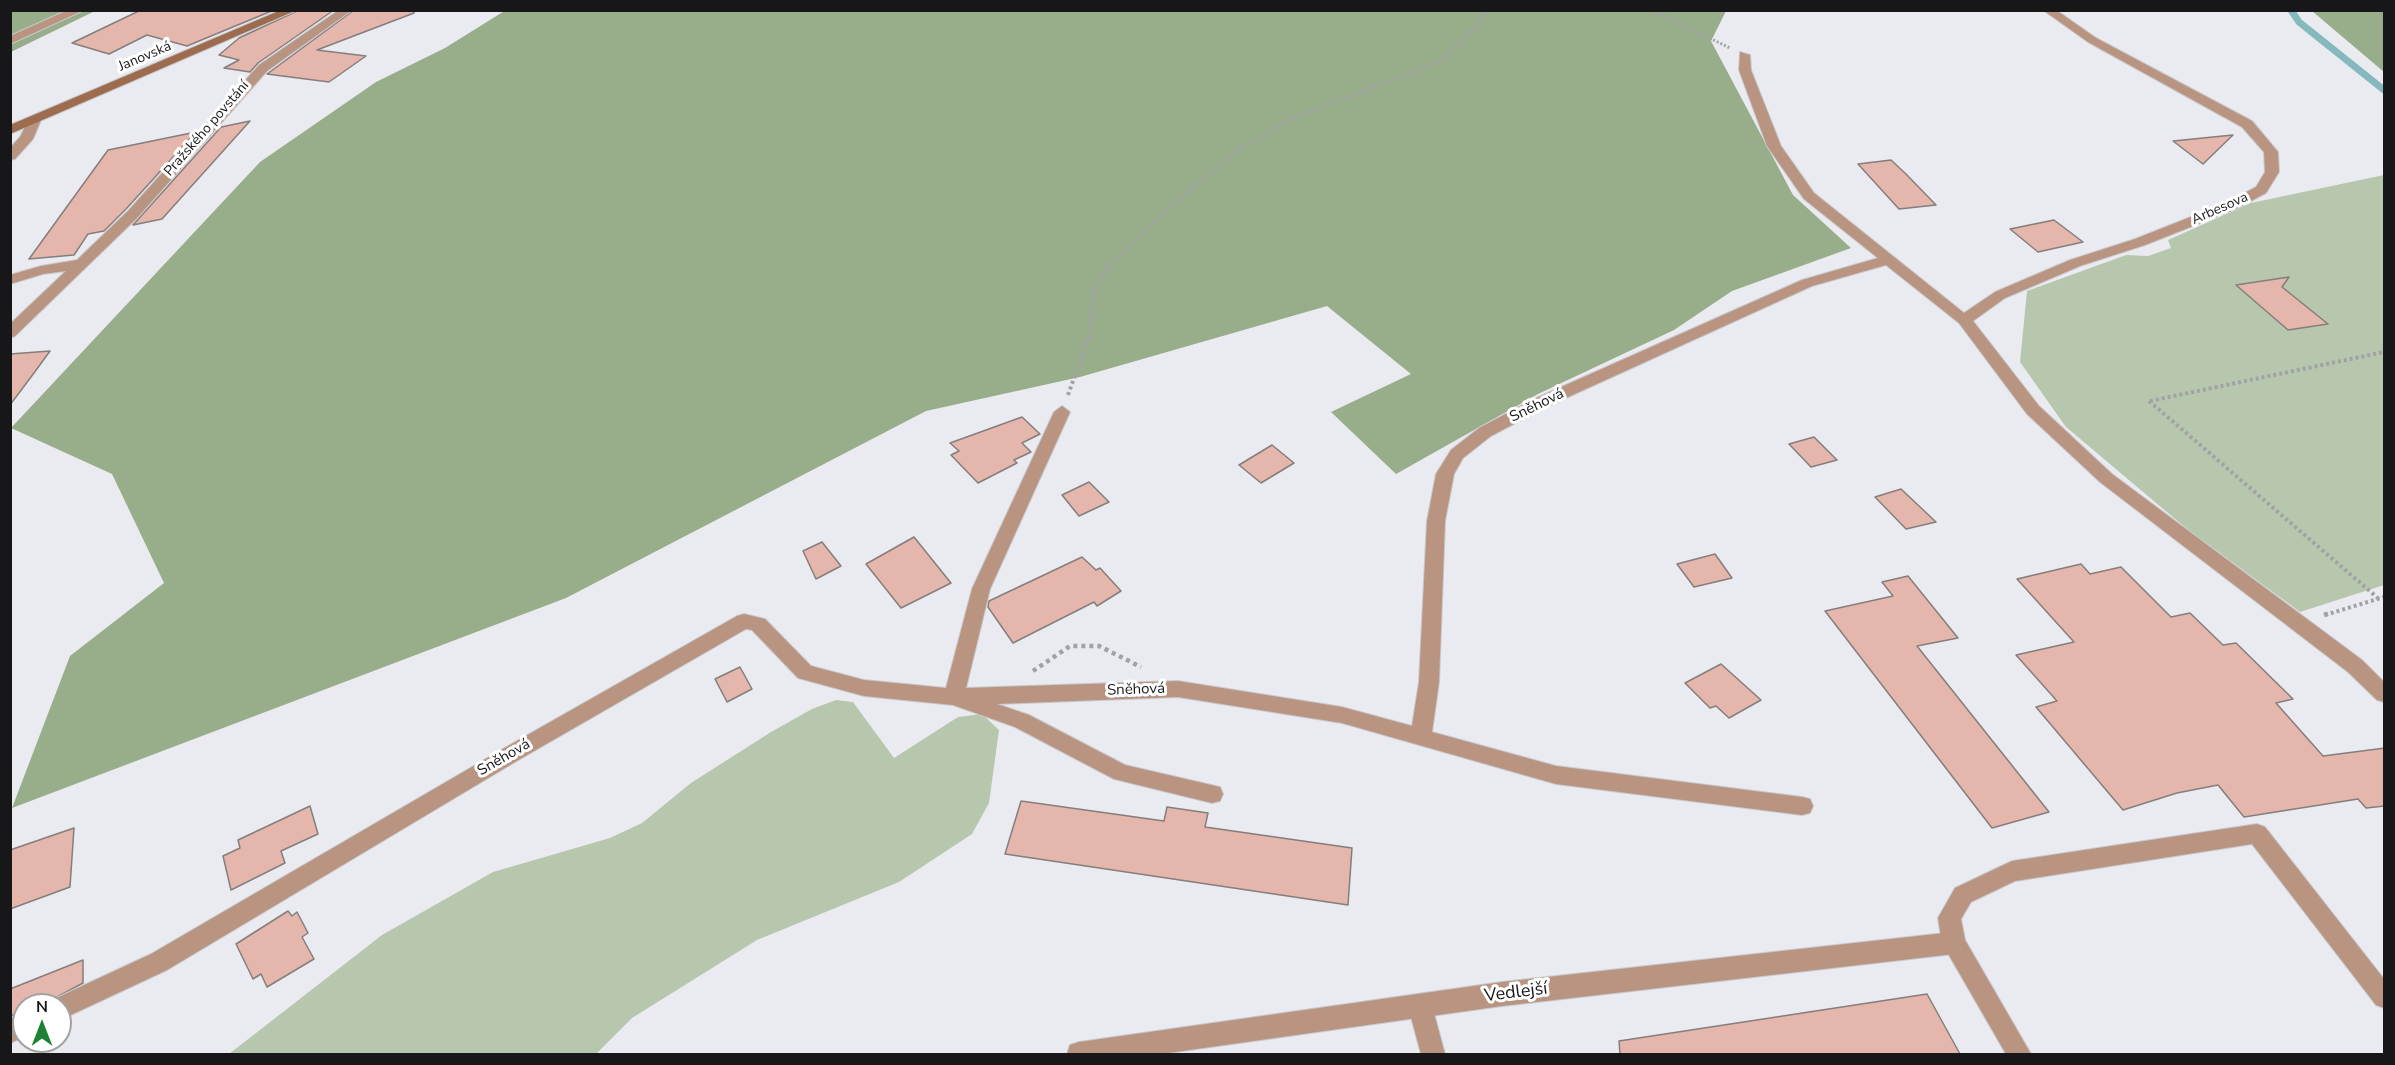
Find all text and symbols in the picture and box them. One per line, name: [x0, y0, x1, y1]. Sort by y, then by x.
street label: Janovská: [116, 38, 174, 76]
street label: Pražského povstání: [161, 78, 253, 180]
street label: Arbesova: [2189, 189, 2251, 229]
street label: Sněhová: [1507, 385, 1567, 427]
street label: Sněhová: [1107, 680, 1165, 700]
street label: Sněhová: [474, 736, 534, 780]
street label: Vedlejší: [1483, 978, 1549, 1008]
north arrow: [12, 993, 72, 1053]
text: N: [36, 996, 48, 1018]

